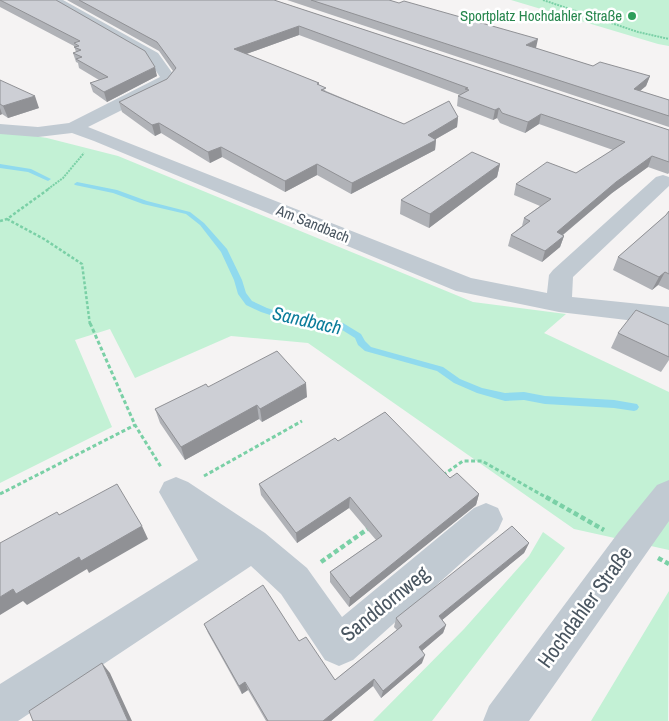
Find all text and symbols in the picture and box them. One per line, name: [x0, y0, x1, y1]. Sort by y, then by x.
place label: Sportplatz Hochdahler Straße: [460, 5, 622, 26]
marker: Sportplatz Hochdahler Straße: [626, 10, 638, 22]
street label: Am Sandbach: [273, 199, 353, 248]
water label: Sandbach: [270, 299, 344, 341]
street label: Hochdahler Straße: [530, 540, 639, 674]
street label: Sanddornweg: [334, 559, 435, 648]

